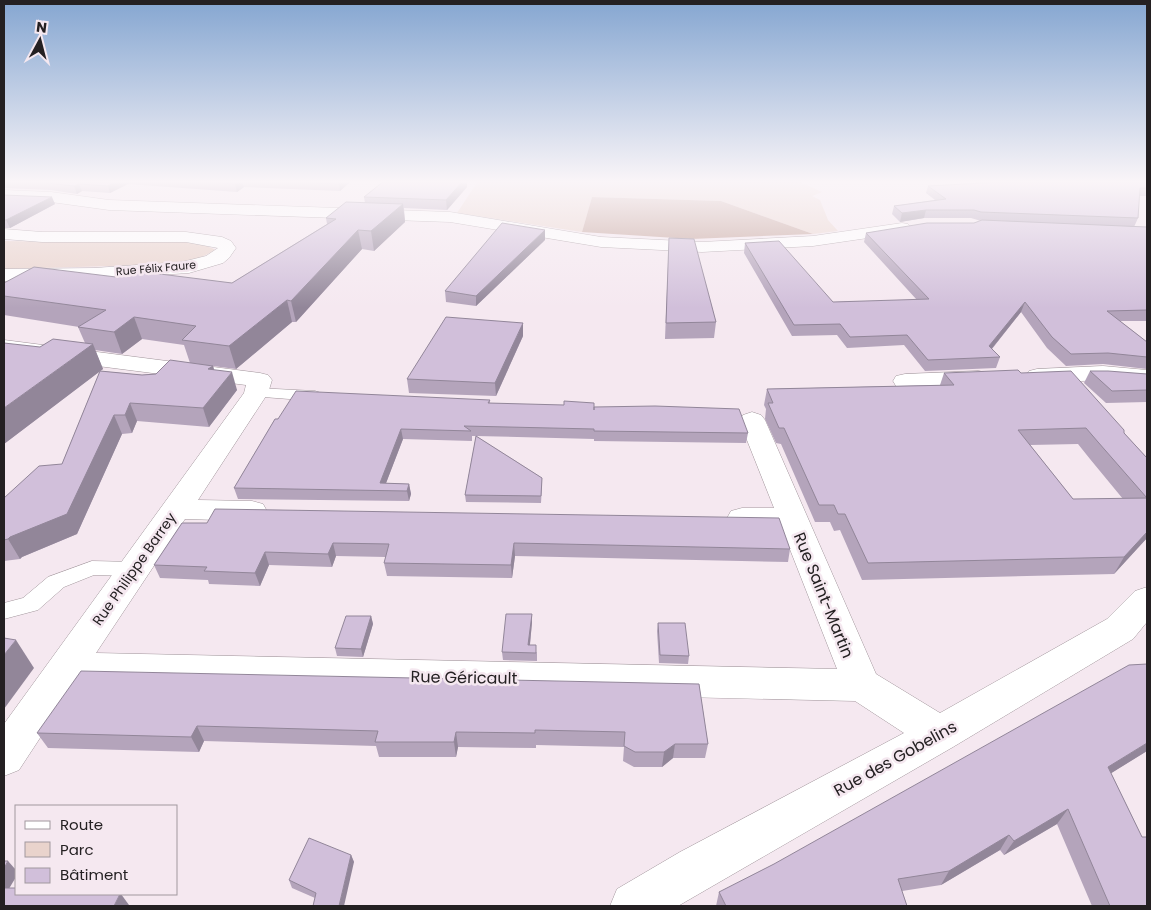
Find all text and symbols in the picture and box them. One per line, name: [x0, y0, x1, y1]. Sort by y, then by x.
north arrow: [15, 15, 65, 65]
text: N: [35, 17, 48, 38]
street label: Rue Félix Faure: [115, 257, 197, 279]
street label: Rue Philippe Barrey: [87, 508, 181, 629]
street label: Rue Saint-Martin: [788, 529, 859, 662]
street label: Rue Géricault: [410, 665, 518, 690]
street label: Rue des Gobelins: [830, 715, 961, 802]
legend: [15, 805, 178, 895]
text: Route: [60, 814, 103, 835]
text: Parc: [60, 839, 94, 860]
text: Bâtiment: [60, 864, 128, 885]

